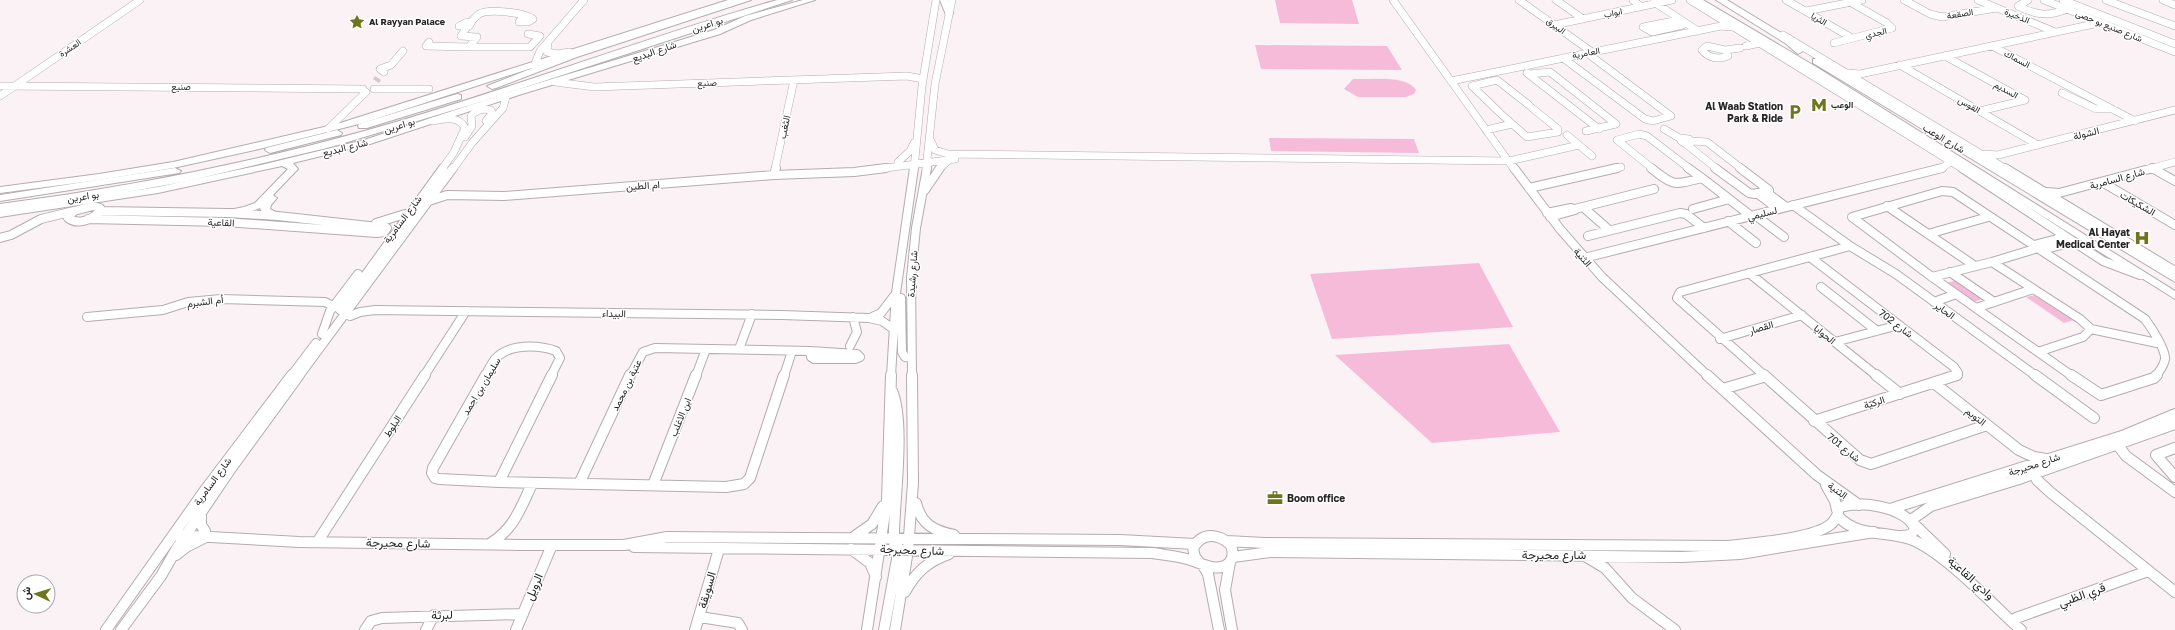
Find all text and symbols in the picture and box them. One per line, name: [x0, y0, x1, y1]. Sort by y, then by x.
street label: ابواب: [1603, 5, 1623, 21]
street label: الذخيرة: [2003, 5, 2031, 27]
street label: الصقعة: [1946, 6, 1974, 21]
street label: شارع صنيع بو حصى: [2074, 7, 2144, 45]
street label: الثريا: [1809, 10, 1829, 28]
place icon: Al Rayyan Palace: [348, 13, 366, 31]
street label: بو اعرين: [690, 13, 724, 36]
street label: البيرق: [1544, 15, 1568, 37]
place label: Al Rayyan Palace: [369, 16, 446, 27]
street label: الجدي: [1864, 25, 1888, 42]
street label: العشرة: [57, 36, 83, 60]
street label: شارع البديع: [630, 38, 678, 65]
street label: العامرية: [1571, 44, 1601, 62]
street label: السماك: [2002, 47, 2032, 70]
street label: صنيع: [697, 77, 718, 89]
street label: السديم: [1992, 79, 2020, 101]
street label: صنيع: [171, 81, 191, 93]
street label: القوس: [1956, 94, 1982, 116]
metro station icon: الوعب: [1810, 96, 1828, 114]
place label: الوعب: [1831, 99, 1853, 111]
place label: Al Waab Station Park & Ride: [1705, 100, 1783, 124]
parking icon: Al Waab Station Park & Ride: [1786, 103, 1804, 121]
street label: الثغب: [776, 114, 793, 140]
street label: بو اعرين: [382, 115, 416, 136]
street label: شارع الوعب: [1920, 121, 1967, 156]
street label: الشولة: [2072, 124, 2100, 143]
street label: شارع البديع: [321, 136, 369, 159]
street label: شارع السامرية: [2088, 165, 2146, 192]
street label: ام الطين: [626, 178, 660, 193]
street label: بو اعرين: [66, 188, 100, 205]
street label: الشكيكات: [2118, 188, 2158, 219]
street label: شارع السامرية: [380, 193, 425, 246]
street label: لسليمي: [1746, 203, 1779, 225]
street label: القاعية: [207, 216, 235, 229]
place label: Al Hayat Medical Center: [2056, 226, 2130, 250]
hospital icon: Al Hayat Medical Center: [2133, 229, 2151, 247]
street label: الثنية: [1571, 245, 1595, 270]
street label: شارع رشيدة: [904, 250, 921, 298]
street label: أم الشبرم: [186, 293, 225, 310]
street label: الحاير: [1931, 298, 1957, 322]
street label: شارع 702: [1876, 306, 1916, 341]
street label: البيداء: [602, 307, 626, 320]
street label: القصار: [1746, 318, 1775, 337]
street label: الحوايا: [1811, 322, 1838, 347]
street label: سليمان بن احمد: [459, 355, 504, 417]
street label: عتبة بن محمد: [608, 357, 645, 413]
street label: الركيّة: [1862, 393, 1886, 412]
street label: ابن الاغلب: [667, 396, 694, 438]
street label: التويم: [1963, 404, 1989, 428]
street label: البلوط: [381, 413, 404, 440]
street label: شارع 701: [1824, 430, 1863, 465]
street label: شارع محيرجة: [2007, 450, 2062, 479]
street label: شارع السامرية: [191, 455, 234, 508]
street label: الثنية: [1825, 479, 1850, 502]
office icon: Boom office: [1266, 489, 1284, 507]
place label: Boom office: [1287, 492, 1345, 504]
street label: شارع محيرجة: [366, 534, 430, 553]
street label: شارع محيرجة: [879, 541, 944, 560]
street label: شارع محيرجة: [1522, 547, 1586, 564]
street label: وادي القاعية: [1943, 553, 1998, 605]
street label: السويقة: [694, 570, 720, 610]
street label: الرويل: [521, 571, 547, 603]
north arrow: [16, 574, 56, 614]
street label: قري الظبي: [2056, 579, 2108, 613]
text: ش: [19, 586, 33, 600]
street label: لبرثة: [431, 607, 453, 623]

